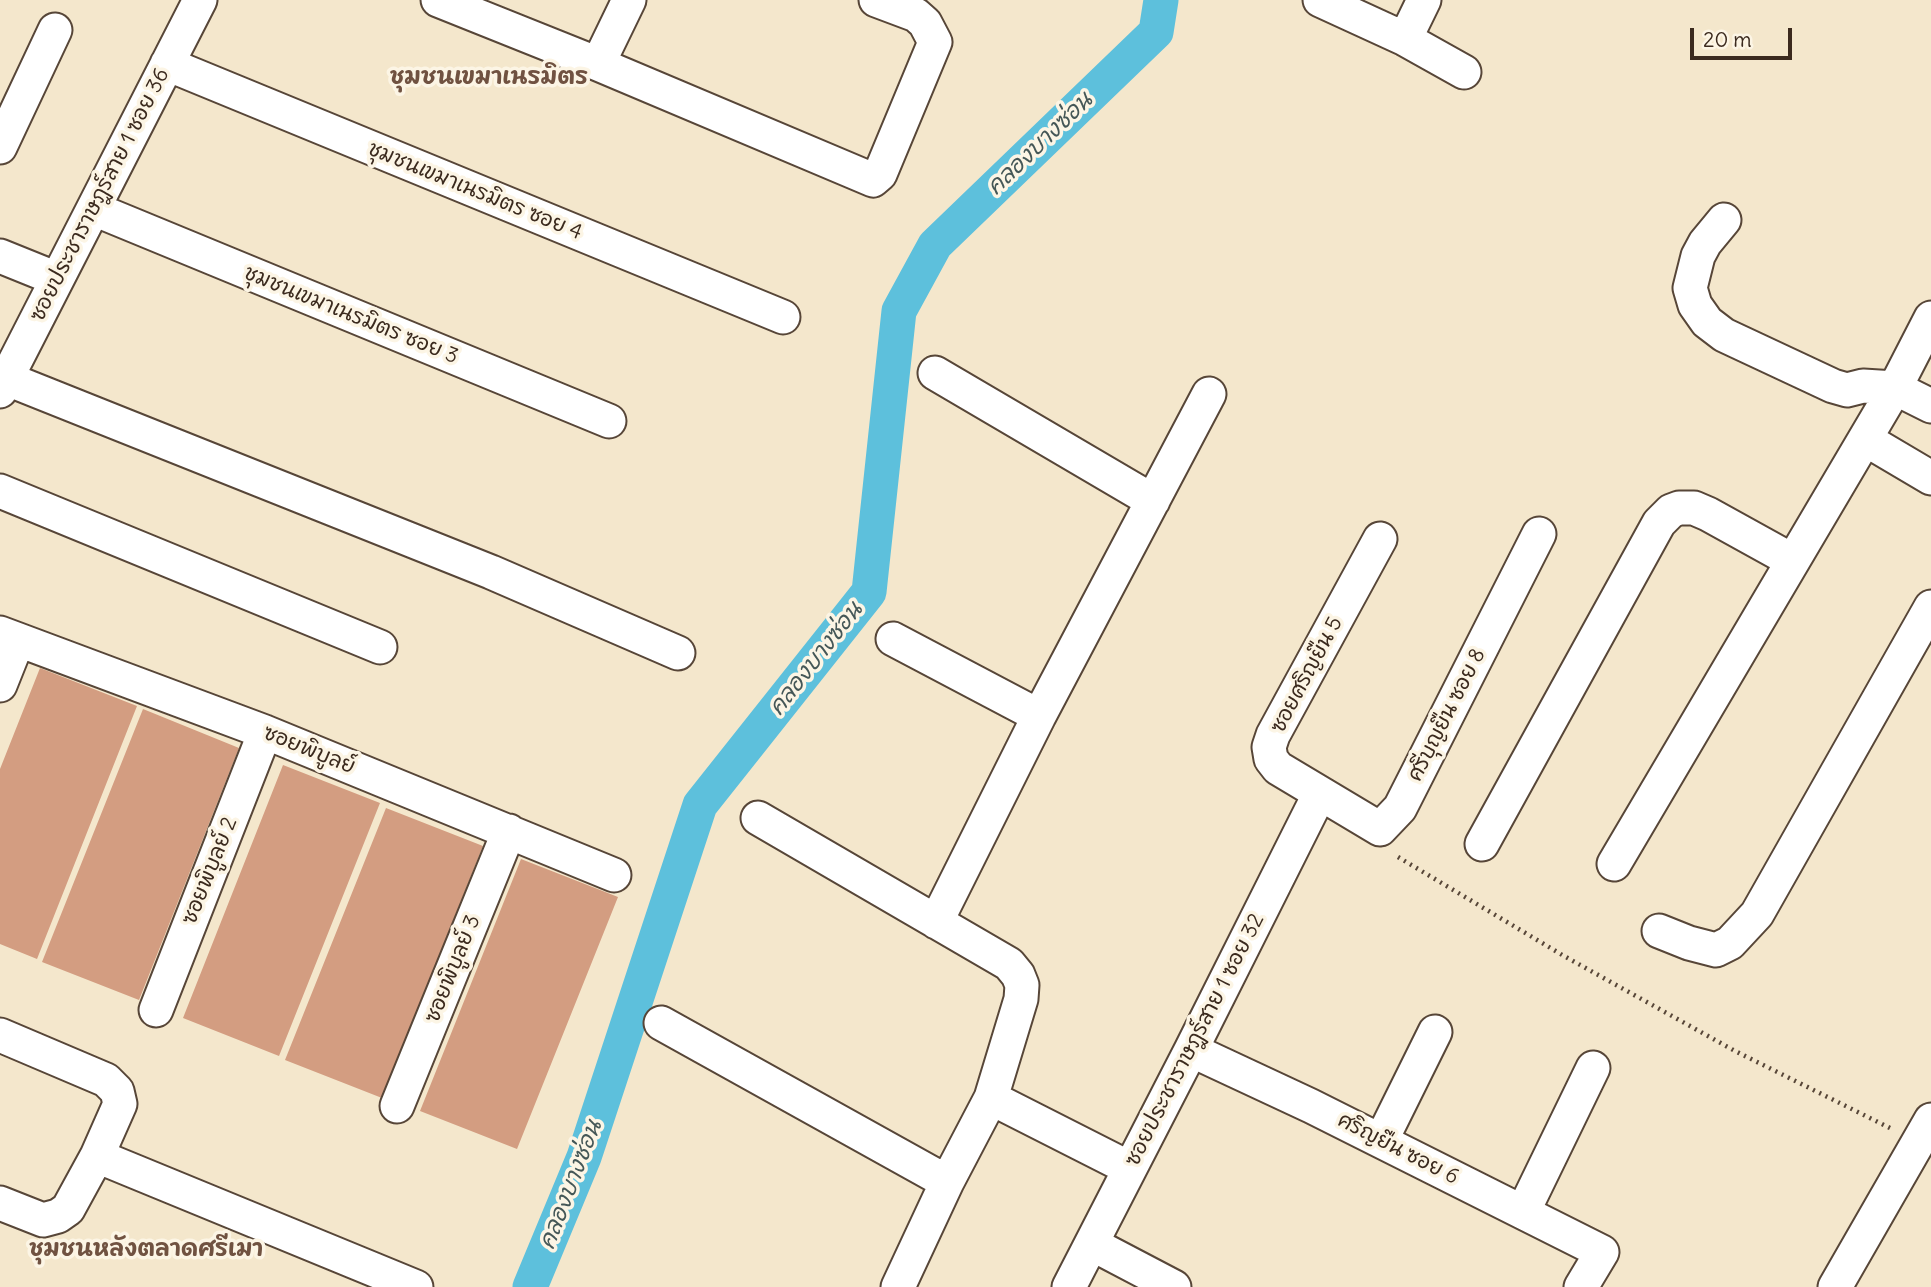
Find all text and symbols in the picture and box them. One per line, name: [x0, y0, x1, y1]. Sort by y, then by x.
scale bar: [1693, 14, 1794, 58]
text: 20 m: [1703, 26, 1752, 53]
district label: ชุมชนเขมาเนรมิตร: [390, 63, 588, 91]
street label: ซอยประชาราษฎร์สาย 1 ซอย 36: [25, 64, 175, 326]
water label: คลองบางซ่อน: [982, 87, 1098, 201]
street label: ชุมชนเขมาเนรมิตร ซอย 4: [364, 136, 586, 246]
street label: ชุมชนเขมาเนรมิตร ซอย 3: [240, 260, 462, 370]
water label: คลองบางซ่อน: [763, 597, 869, 721]
street label: ซอยศริญยืน 5: [1266, 613, 1348, 737]
street label: ศรีบุญยืน ซอย 8: [1403, 644, 1491, 786]
street label: ซอยพิบูลย์: [259, 720, 359, 780]
street label: ซอยพิบูลย์ 2: [177, 814, 243, 928]
street label: ซอยประชาราษฎร์สาย 1 ซอย 32: [1120, 910, 1270, 1170]
street label: ซอยพิบูลย์ 3: [420, 912, 486, 1026]
street label: ศริญยืน ซอย 6: [1333, 1108, 1463, 1190]
water label: คลองบางซ่อน: [534, 1117, 608, 1253]
district label: ชุมชนหลังตลาดศรีเมา: [29, 1235, 263, 1263]

